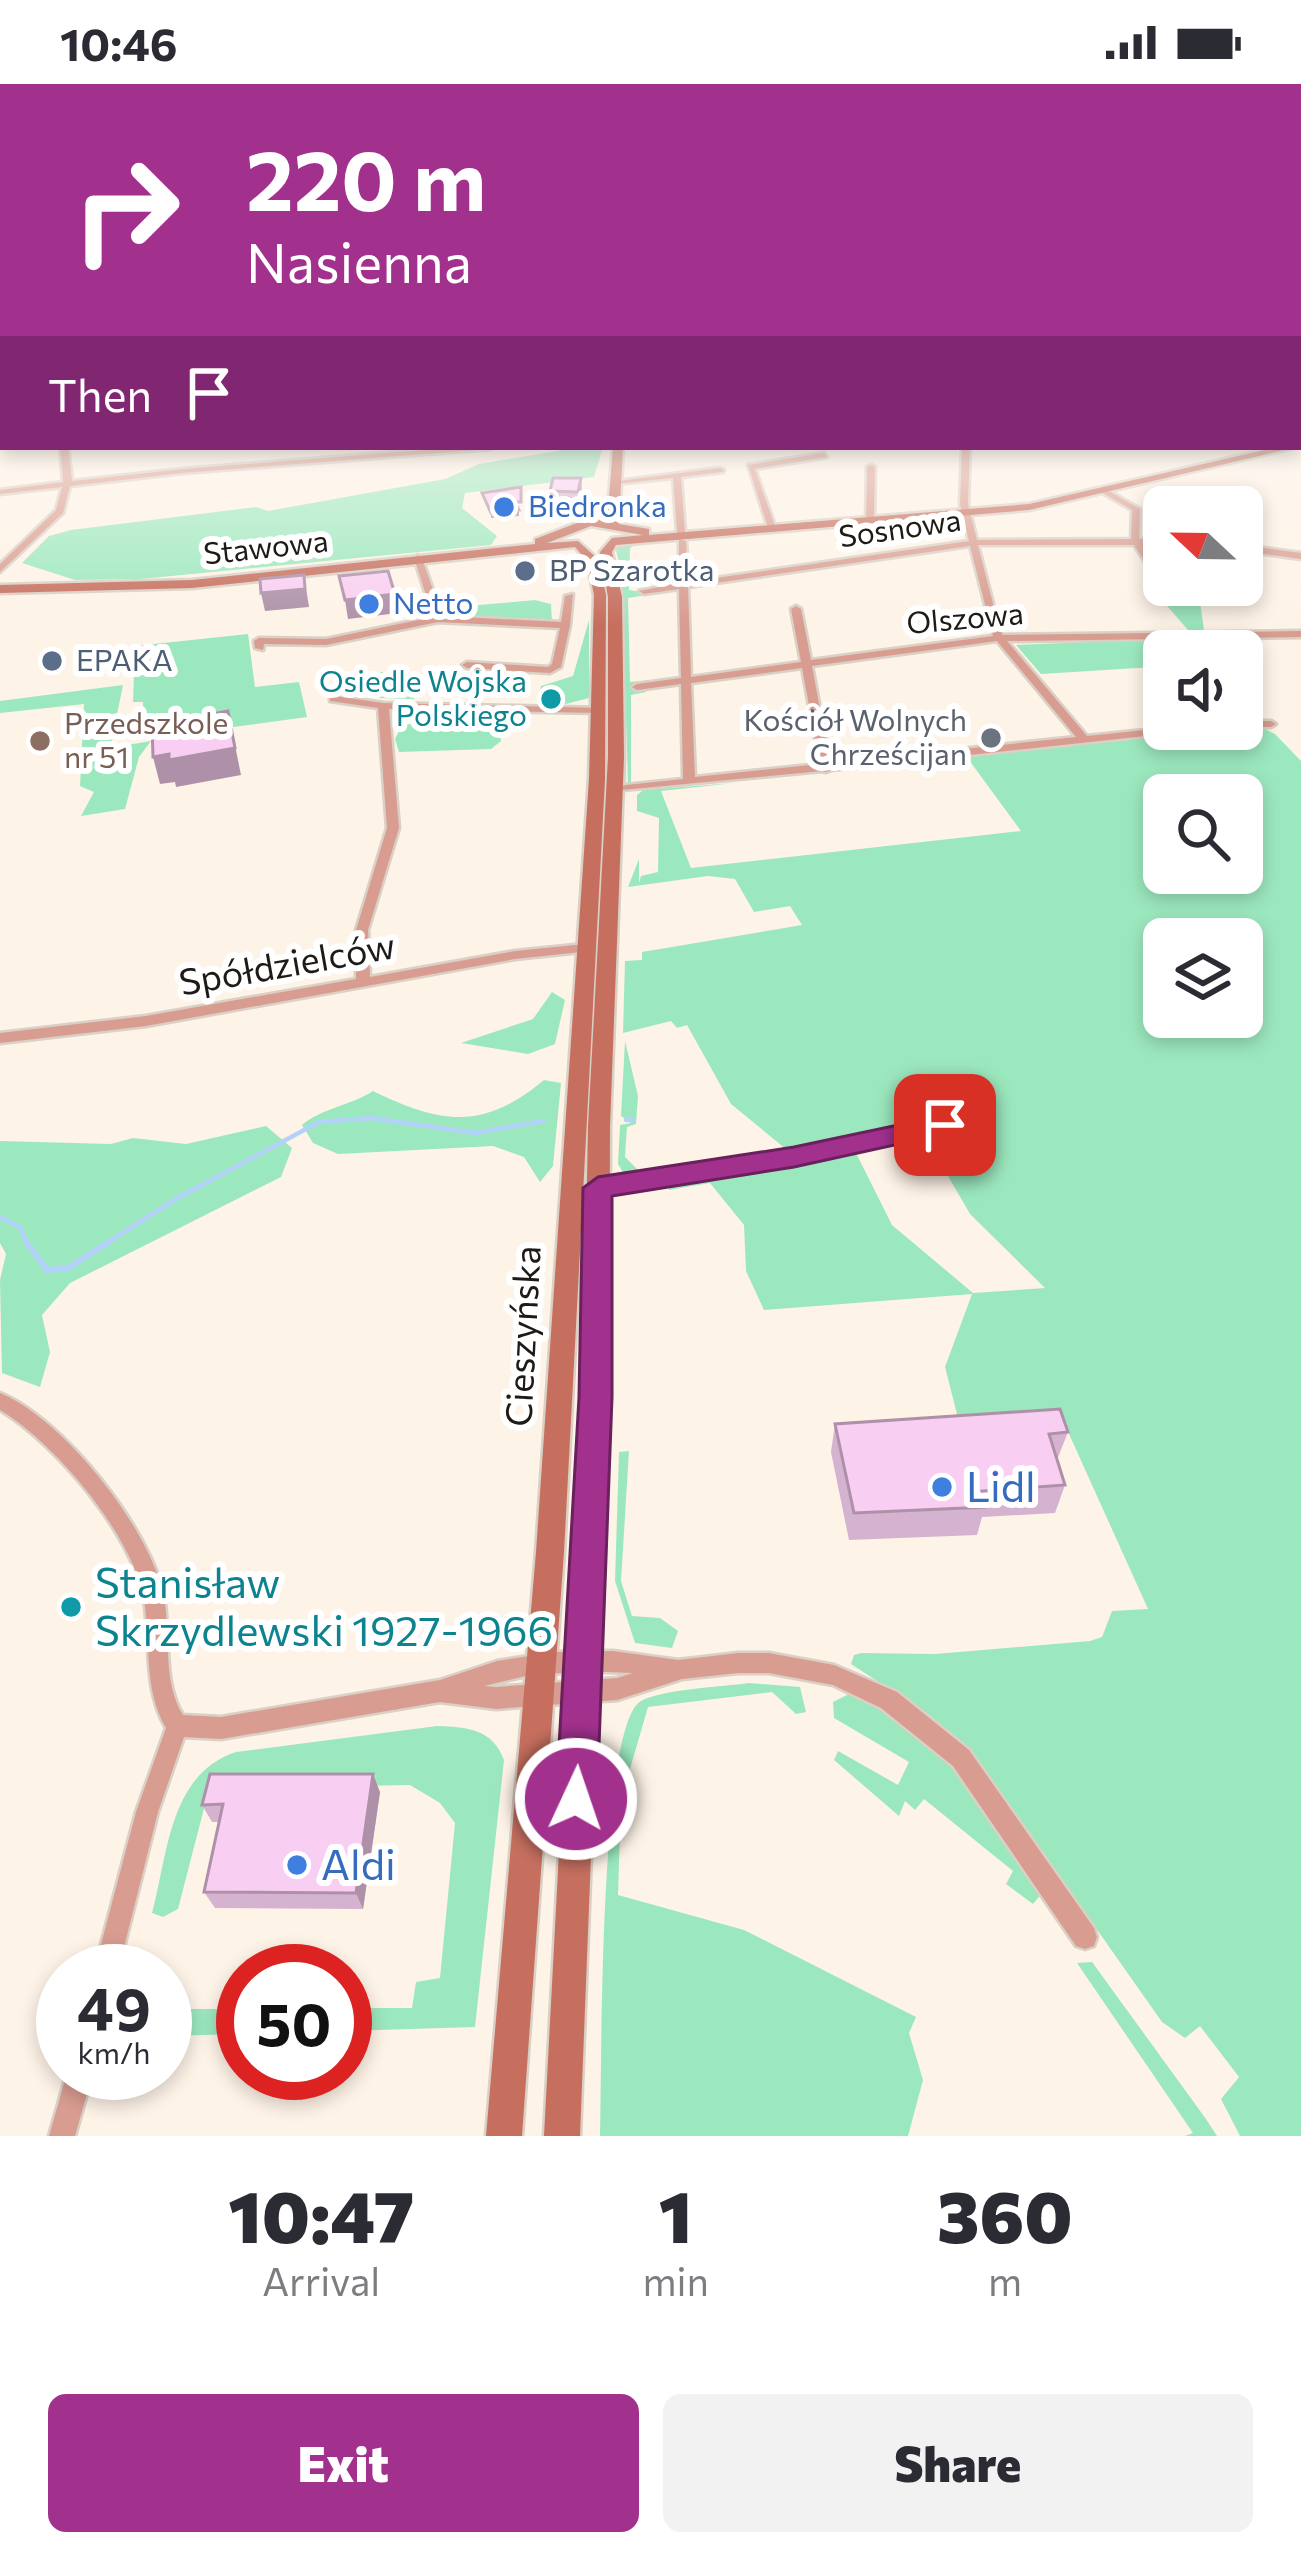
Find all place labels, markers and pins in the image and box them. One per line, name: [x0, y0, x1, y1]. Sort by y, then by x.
place label: Biedronka: [528, 486, 667, 523]
marker: Biedronka: [491, 494, 517, 520]
place label: BP Szarotka: [549, 550, 715, 587]
marker: BP Szarotka: [512, 558, 538, 584]
place label: Netto: [393, 583, 474, 620]
marker: Netto: [356, 591, 382, 617]
place label: EPAKA: [76, 640, 173, 677]
marker: EPAKA: [39, 648, 65, 674]
place label: Osiedle Wojska Polskiego: [319, 661, 527, 732]
marker: Osiedle Wojska Polskiego: [538, 686, 564, 712]
place label: Kościół Wolnych Chrześcijan: [743, 700, 967, 771]
place label: Przedszkole nr 51: [64, 703, 228, 774]
marker: Kościół Wolnych Chrześcijan: [978, 725, 1004, 751]
marker: Przedszkole nr 51: [27, 728, 53, 754]
pin: [894, 1074, 996, 1176]
place label: Lidl: [966, 1459, 1036, 1511]
marker: Lidl: [929, 1474, 955, 1500]
place label: Stanisław Skrzydlewski 1927-1966: [95, 1555, 553, 1655]
marker: Stanisław Skrzydlewski 1927-1966: [58, 1594, 84, 1620]
place label: Aldi: [321, 1837, 396, 1889]
marker: Aldi: [284, 1852, 310, 1878]

